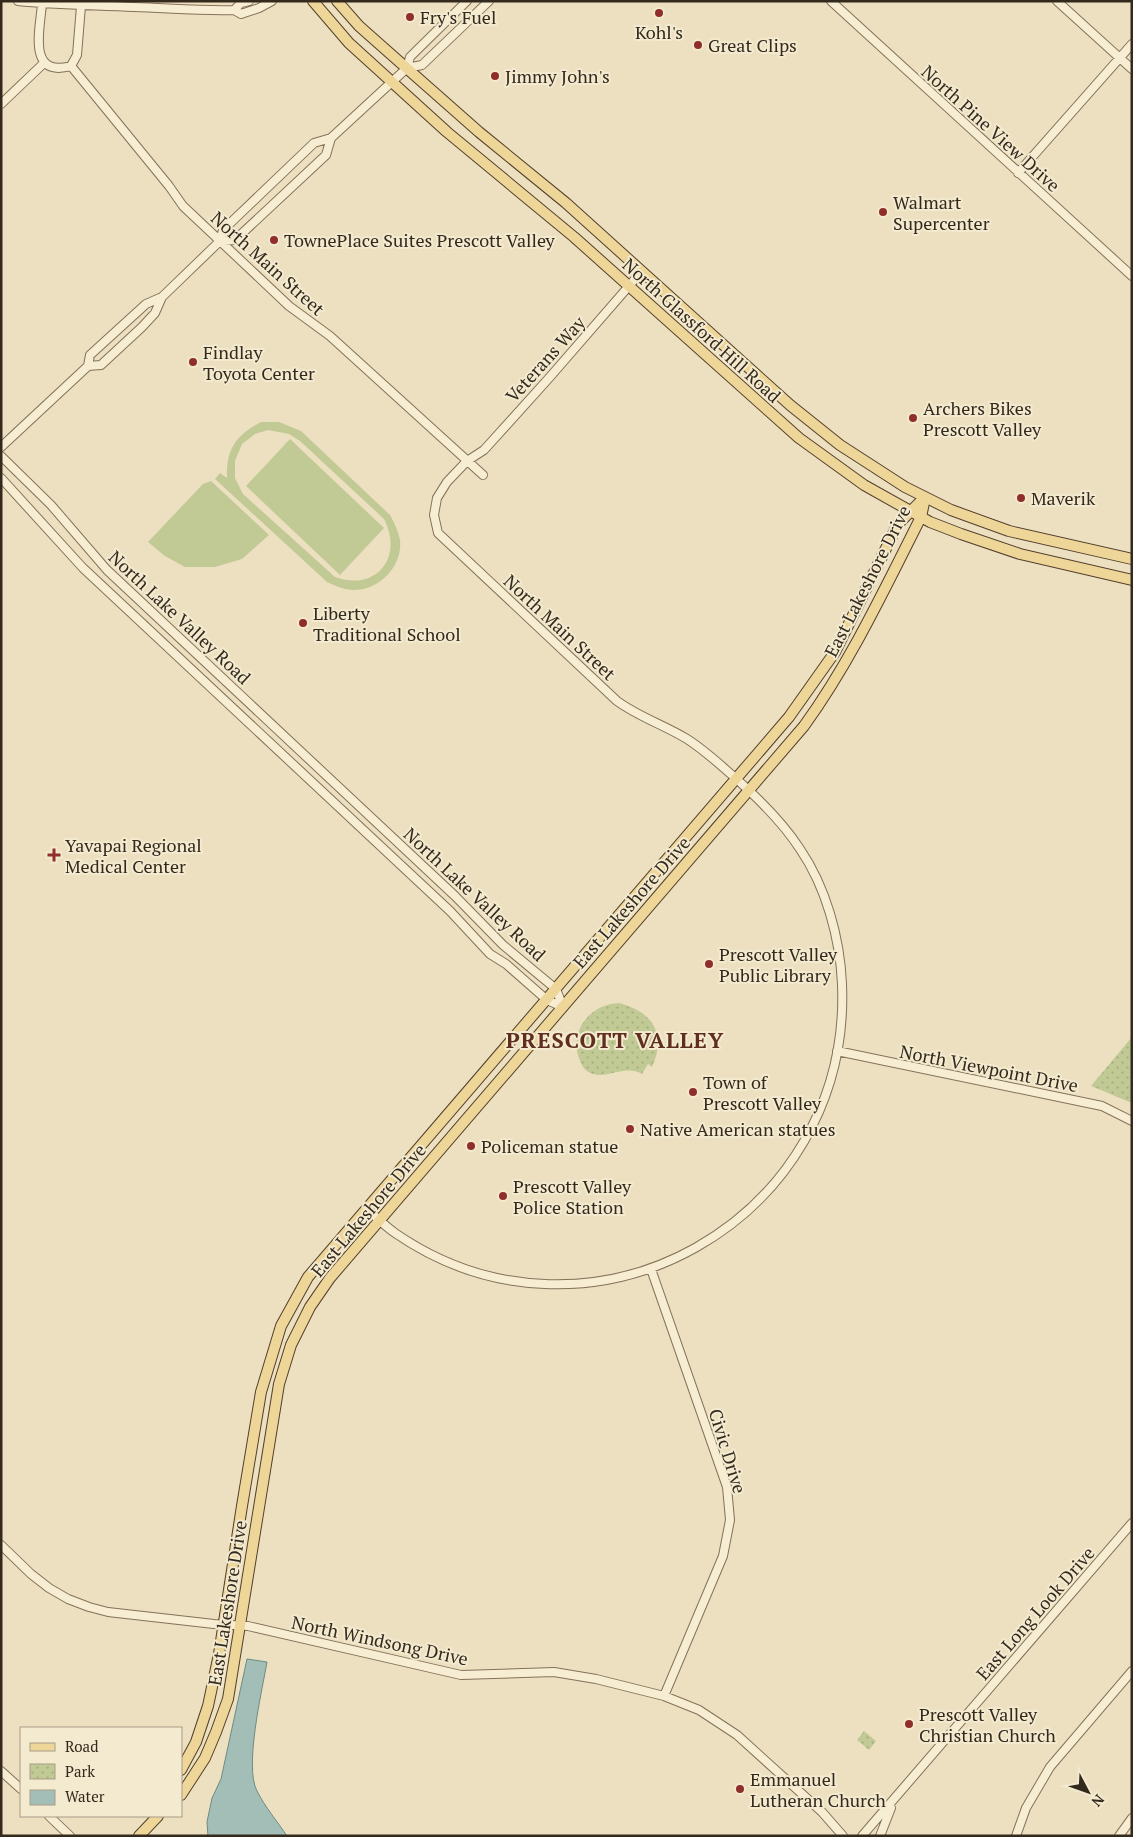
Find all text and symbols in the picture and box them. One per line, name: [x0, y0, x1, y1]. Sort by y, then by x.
place label: Fry's Fuel: [420, 5, 496, 29]
marker: Kohl's: [653, 7, 665, 19]
marker: Fry's Fuel: [404, 11, 416, 23]
place label: Kohl's: [635, 20, 683, 44]
place label: Great Clips: [708, 33, 797, 57]
marker: Great Clips: [692, 39, 704, 51]
street label: North Pine View Drive: [917, 59, 1065, 197]
place label: Jimmy John's: [505, 64, 610, 88]
marker: Jimmy John's: [489, 70, 501, 82]
place label: Walmart Supercenter: [893, 190, 990, 235]
street label: North Main Street: [206, 206, 330, 321]
marker: Walmart Supercenter: [877, 206, 889, 218]
place label: TownePlace Suites Prescott Valley: [284, 228, 556, 252]
marker: TownePlace Suites Prescott Valley: [268, 234, 280, 246]
street label: North Glassford Hill Road: [618, 252, 786, 408]
street label: Veterans Way: [500, 310, 591, 407]
place label: Findlay Toyota Center: [203, 340, 315, 385]
marker: Findlay Toyota Center: [187, 356, 199, 368]
place label: Archers Bikes Prescott Valley: [923, 396, 1042, 441]
marker: Archers Bikes Prescott Valley: [907, 412, 919, 424]
place label: Maverik: [1031, 486, 1096, 510]
marker: Maverik: [1015, 492, 1027, 504]
street label: East Lakeshore Drive: [818, 501, 916, 661]
street label: North Lake Valley Road: [104, 545, 256, 689]
street label: North Main Street: [499, 569, 621, 685]
place label: Liberty Traditional School: [313, 601, 461, 646]
marker: Liberty Traditional School: [297, 617, 309, 629]
street label: North Lake Valley Road: [399, 822, 551, 966]
street label: East Lakeshore Drive: [567, 831, 695, 973]
place label: Yavapai Regional Medical Center: [65, 833, 202, 878]
marker: Yavapai Regional Medical Center: [47, 848, 61, 862]
place label: Prescott Valley Public Library: [719, 942, 838, 987]
marker: Prescott Valley Public Library: [703, 958, 715, 970]
district label: PRESCOTT VALLEY: [506, 1025, 724, 1054]
street label: North Viewpoint Drive: [898, 1039, 1080, 1097]
place label: Town of Prescott Valley: [703, 1070, 822, 1115]
marker: Town of Prescott Valley: [687, 1086, 699, 1098]
place label: Native American statues: [640, 1117, 835, 1141]
marker: Native American statues: [624, 1123, 636, 1135]
place label: Policeman statue: [481, 1134, 618, 1158]
street label: East Lakeshore Drive: [305, 1138, 431, 1282]
marker: Policeman statue: [465, 1140, 477, 1152]
place label: Prescott Valley Police Station: [513, 1174, 632, 1219]
marker: Prescott Valley Police Station: [497, 1190, 509, 1202]
street label: Civic Drive: [704, 1406, 752, 1496]
street label: East Lakeshore Drive: [202, 1519, 252, 1687]
street label: East Long Look Drive: [970, 1541, 1100, 1685]
street label: North Windsong Drive: [290, 1610, 470, 1670]
place label: Prescott Valley Christian Church: [919, 1702, 1056, 1747]
marker: Prescott Valley Christian Church: [903, 1718, 915, 1730]
legend: [20, 1727, 182, 1817]
text: Road: [65, 1736, 98, 1756]
text: Park: [65, 1761, 95, 1781]
place label: Emmanuel Lutheran Church: [750, 1767, 886, 1812]
north arrow: [1063, 1767, 1113, 1817]
marker: Emmanuel Lutheran Church: [734, 1783, 746, 1795]
text: Water: [65, 1786, 105, 1806]
text: N: [1087, 1791, 1109, 1811]

